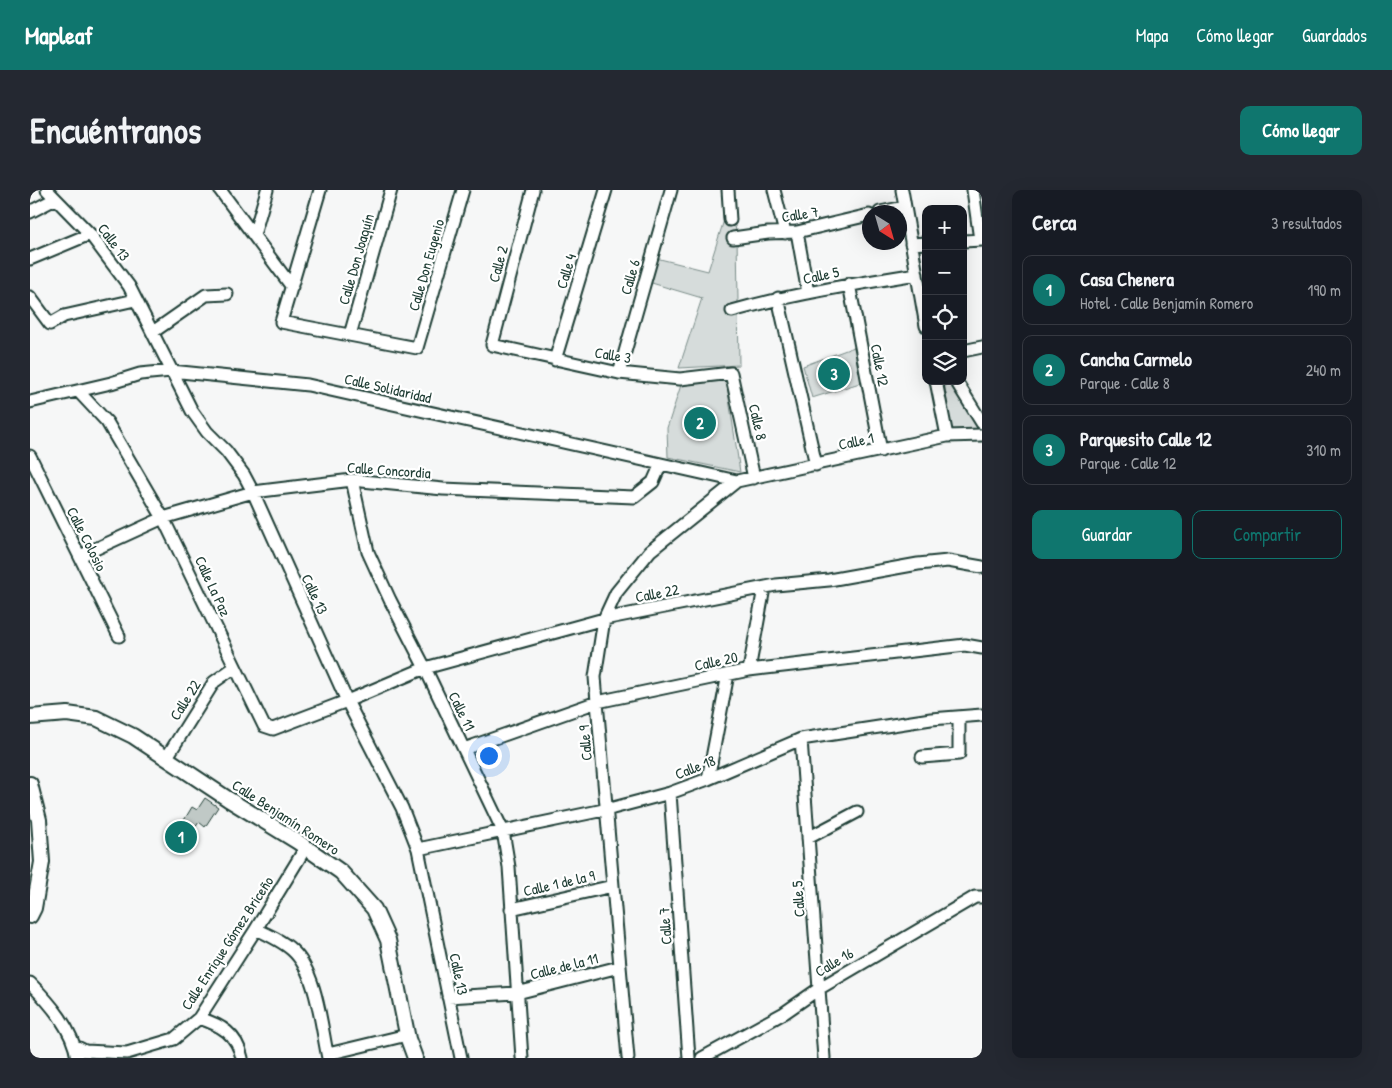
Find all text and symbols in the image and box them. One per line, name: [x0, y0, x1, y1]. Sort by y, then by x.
text: Mapleaf: [25, 19, 93, 51]
text: Mapa: [1136, 23, 1168, 48]
text: Cómo llegar: [1196, 23, 1274, 48]
text: Guardados: [1302, 23, 1367, 48]
button: Cómo llegar: [1240, 106, 1362, 155]
text: Encuéntranos: [30, 107, 201, 154]
street label: Calle 7: [780, 201, 820, 227]
north arrow: [862, 205, 907, 250]
map controls: [922, 205, 967, 385]
button: +: [922, 205, 967, 250]
text: Cerca: [1032, 208, 1076, 237]
street label: Calle Don Joaquín: [333, 211, 379, 307]
text: 3 resultados: [1271, 212, 1342, 234]
street label: Calle Don Eugenio: [403, 217, 449, 313]
street label: Calle 13: [93, 219, 135, 265]
street label: Calle 2: [483, 243, 513, 285]
button: −: [922, 250, 967, 295]
street label: Calle 4: [551, 251, 581, 291]
street label: Calle 6: [615, 257, 645, 297]
street label: Calle 5: [801, 261, 842, 289]
text: Casa Chenera: [1080, 266, 1174, 292]
text: 1: [1046, 279, 1052, 301]
text: 190 m: [1308, 279, 1341, 301]
text: Hotel · Calle Benjamín Romero: [1080, 292, 1253, 314]
button: locate: [922, 295, 967, 340]
button: layers: [922, 340, 967, 385]
street label: Calle 3: [593, 342, 633, 368]
street label: Calle 12: [866, 342, 894, 388]
text: Cancha Carmelo: [1080, 346, 1192, 372]
pin: 3: [818, 355, 850, 393]
text: 2: [1045, 359, 1053, 381]
text: 240 m: [1306, 359, 1341, 381]
street label: Calle Solidaridad: [342, 368, 434, 408]
text: Parque · Calle 8: [1080, 372, 1170, 394]
street label: Calle 8: [744, 402, 772, 442]
pin: 2: [684, 404, 716, 442]
text: Parquesito Calle 12: [1080, 426, 1212, 452]
street label: Calle 1: [836, 427, 876, 455]
text: 3: [1045, 439, 1053, 461]
text: 310 m: [1306, 439, 1341, 461]
text: Parque · Calle 12: [1080, 452, 1176, 474]
street label: Calle Concordia: [346, 457, 432, 483]
street label: Calle Colosio: [62, 503, 112, 575]
button: Guardar: [1032, 510, 1182, 559]
button: Compartir: [1192, 510, 1342, 559]
street label: Calle La Paz: [190, 552, 236, 620]
street label: Calle 13: [297, 570, 334, 618]
street label: Calle 22: [633, 578, 681, 608]
street label: Calle 20: [692, 646, 740, 676]
street label: Calle 22: [164, 676, 206, 724]
street label: Calle 11: [444, 688, 480, 734]
street label: Calle 9: [573, 724, 597, 762]
your location: [476, 743, 502, 769]
street label: Calle 18: [672, 750, 718, 784]
street label: Calle Benjamín Romero: [228, 774, 344, 860]
pin: 1: [165, 818, 197, 856]
street label: Calle 1 de la 9: [521, 864, 597, 901]
street label: Calle Enrique Gómez Briceño: [176, 872, 278, 1014]
street label: Calle 5: [786, 880, 810, 918]
street label: Calle 7: [653, 907, 677, 945]
street label: Calle 16: [811, 942, 857, 982]
street label: Calle de la 11: [528, 947, 600, 985]
street label: Calle 13: [444, 951, 474, 997]

